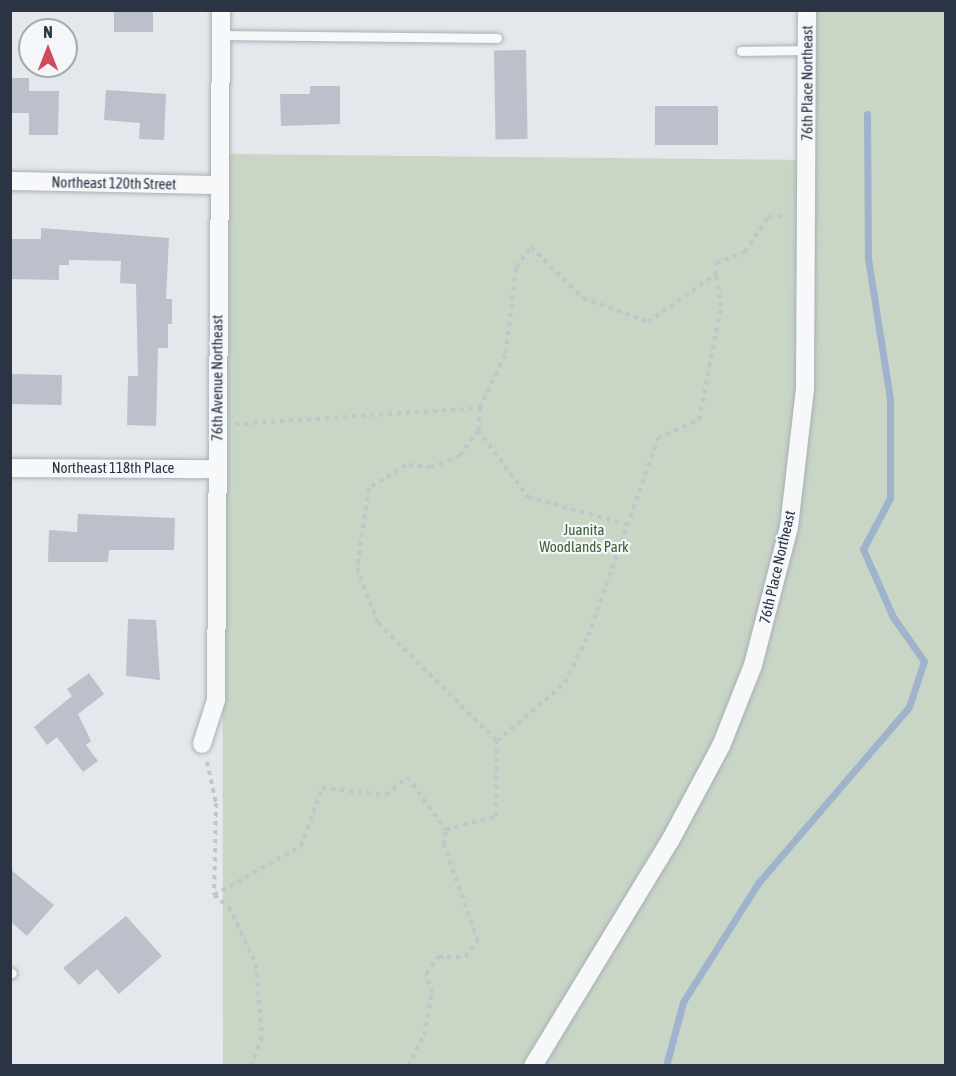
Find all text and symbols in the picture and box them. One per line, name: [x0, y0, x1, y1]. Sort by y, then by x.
north arrow: [18, 18, 78, 78]
text: N: [43, 23, 53, 41]
street label: 76th Place Northeast: [798, 25, 816, 141]
street label: Northeast 120th Street: [51, 173, 177, 193]
street label: 76th Avenue Northeast: [208, 315, 226, 441]
street label: Northeast 118th Place: [52, 459, 174, 477]
street label: 76th Place Northeast: [755, 509, 799, 625]
park label: Juanita Woodlands Park: [539, 520, 629, 555]

